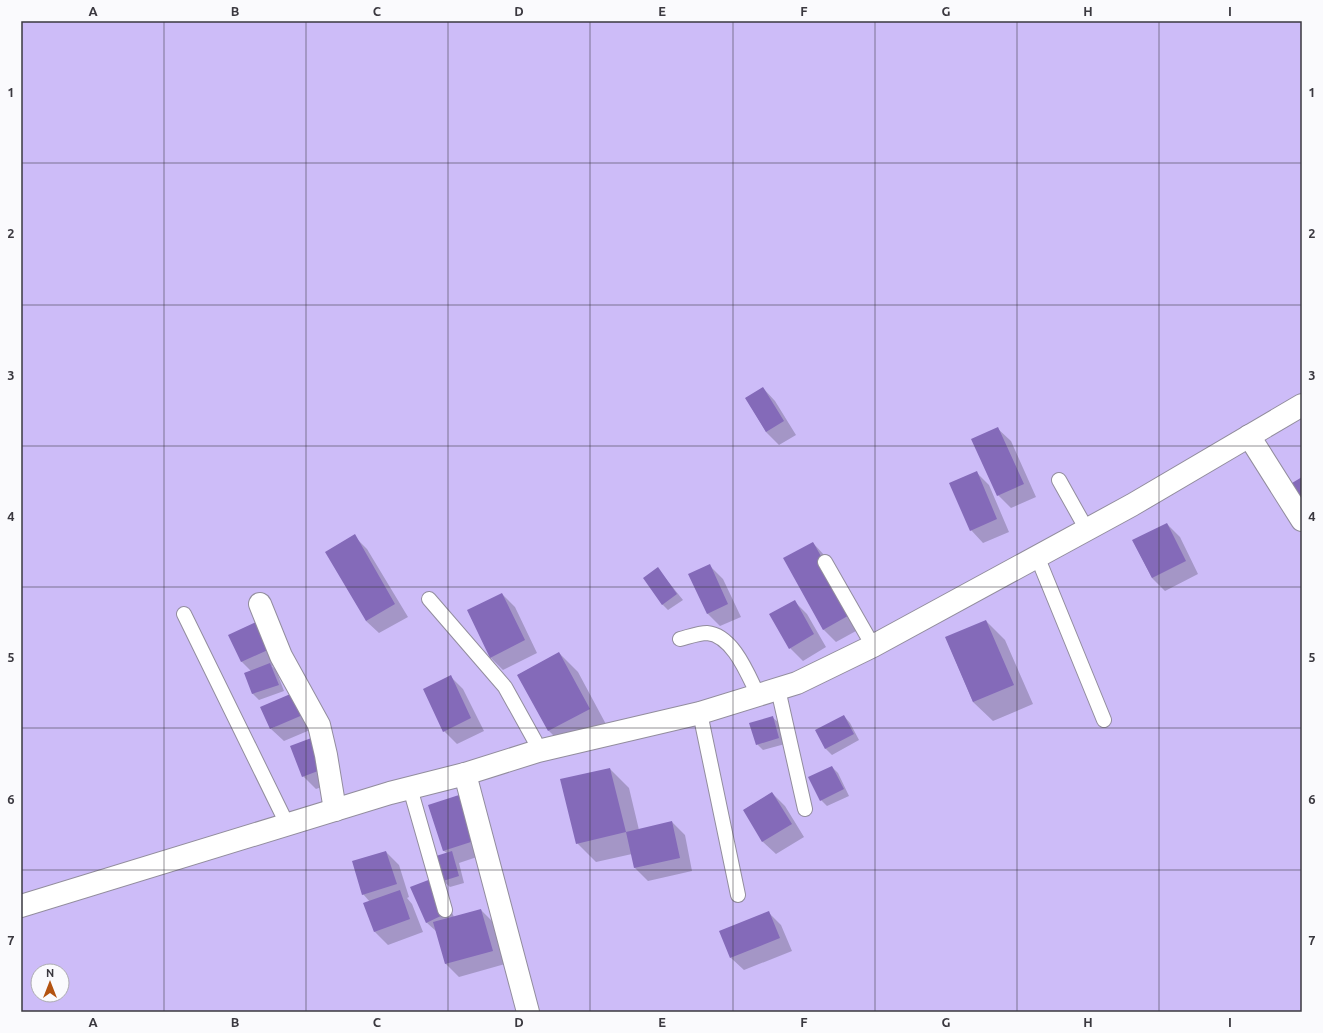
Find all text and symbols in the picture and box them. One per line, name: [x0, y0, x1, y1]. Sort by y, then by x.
text: A: [88, 4, 98, 18]
text: B: [231, 4, 240, 18]
text: C: [373, 4, 382, 18]
text: D: [514, 4, 524, 18]
text: E: [658, 4, 666, 18]
text: F: [800, 4, 808, 18]
text: G: [942, 4, 951, 18]
text: H: [1083, 4, 1093, 18]
text: I: [1228, 4, 1232, 18]
text: 1: [7, 85, 15, 99]
text: 1: [1308, 85, 1316, 99]
text: 2: [7, 226, 15, 240]
text: 2: [1308, 226, 1316, 240]
text: 3: [7, 368, 15, 382]
text: 3: [1308, 368, 1316, 382]
text: 4: [7, 509, 15, 523]
text: 4: [1308, 509, 1316, 523]
text: 5: [7, 650, 15, 664]
text: 5: [1308, 650, 1316, 664]
text: 6: [7, 792, 15, 806]
text: 6: [1308, 792, 1316, 806]
text: 7: [7, 933, 15, 947]
text: 7: [1308, 933, 1316, 947]
north arrow: [30, 963, 70, 1003]
text: N: [46, 967, 54, 979]
text: A: [88, 1015, 98, 1029]
text: B: [231, 1015, 240, 1029]
text: C: [373, 1015, 382, 1029]
text: D: [514, 1015, 524, 1029]
text: E: [658, 1015, 666, 1029]
text: F: [800, 1015, 808, 1029]
text: G: [942, 1015, 951, 1029]
text: H: [1083, 1015, 1093, 1029]
text: I: [1228, 1015, 1232, 1029]

